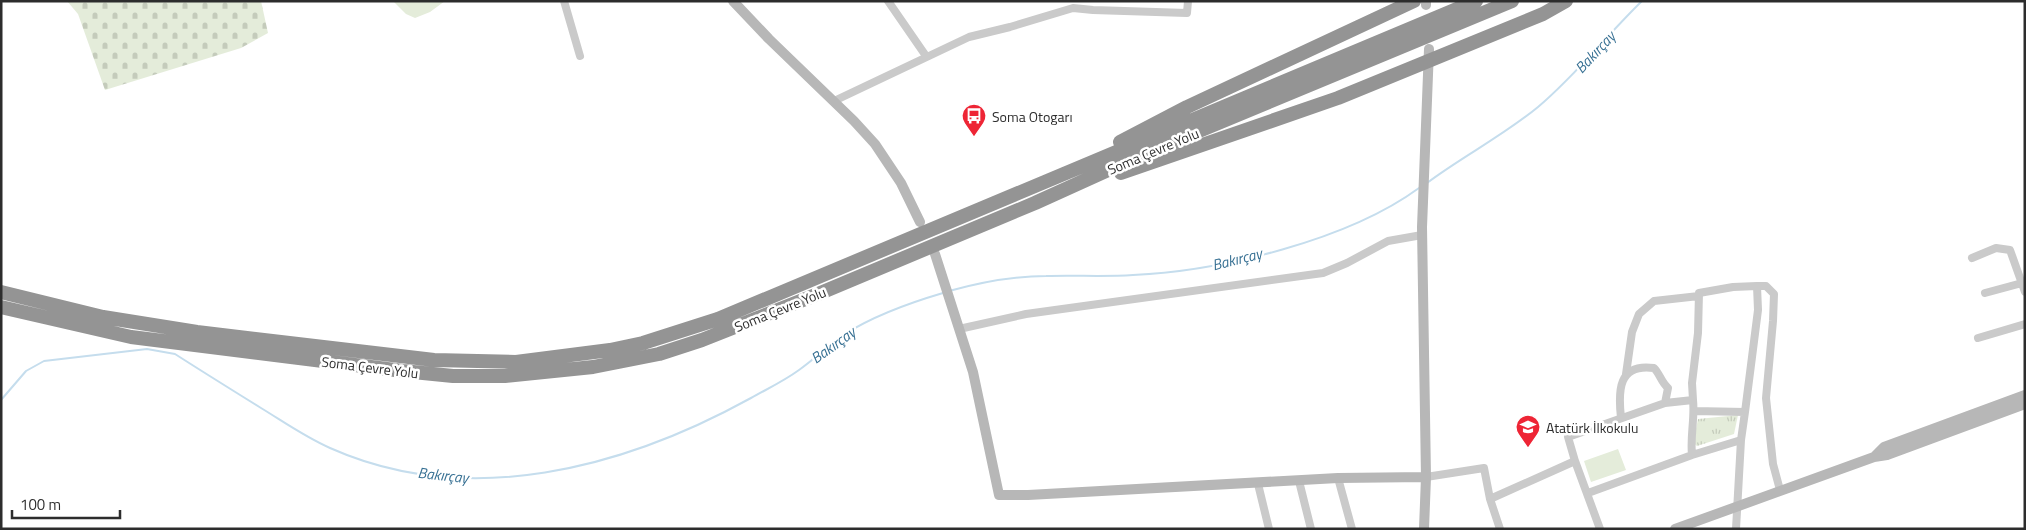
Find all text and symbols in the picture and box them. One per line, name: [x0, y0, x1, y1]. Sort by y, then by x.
water label: Bakırçay: [1569, 24, 1622, 78]
bus stop icon: Soma Otogarı: [961, 103, 987, 137]
place label: Soma Otogarı: [992, 106, 1072, 127]
street label: Soma Çevre Yolu: [1104, 122, 1202, 180]
water label: Bakırçay: [1210, 241, 1267, 276]
street label: Soma Çevre Yolu: [731, 281, 829, 337]
water label: Bakırçay: [806, 319, 862, 369]
street label: Soma Çevre Yolu: [320, 351, 420, 383]
school or university icon: Atatürk İlkokulu: [1515, 414, 1541, 448]
place label: Atatürk İlkokulu: [1546, 417, 1638, 438]
water label: Bakırçay: [417, 461, 472, 489]
scale bar: [12, 488, 120, 520]
text: 100 m: [20, 493, 61, 516]

